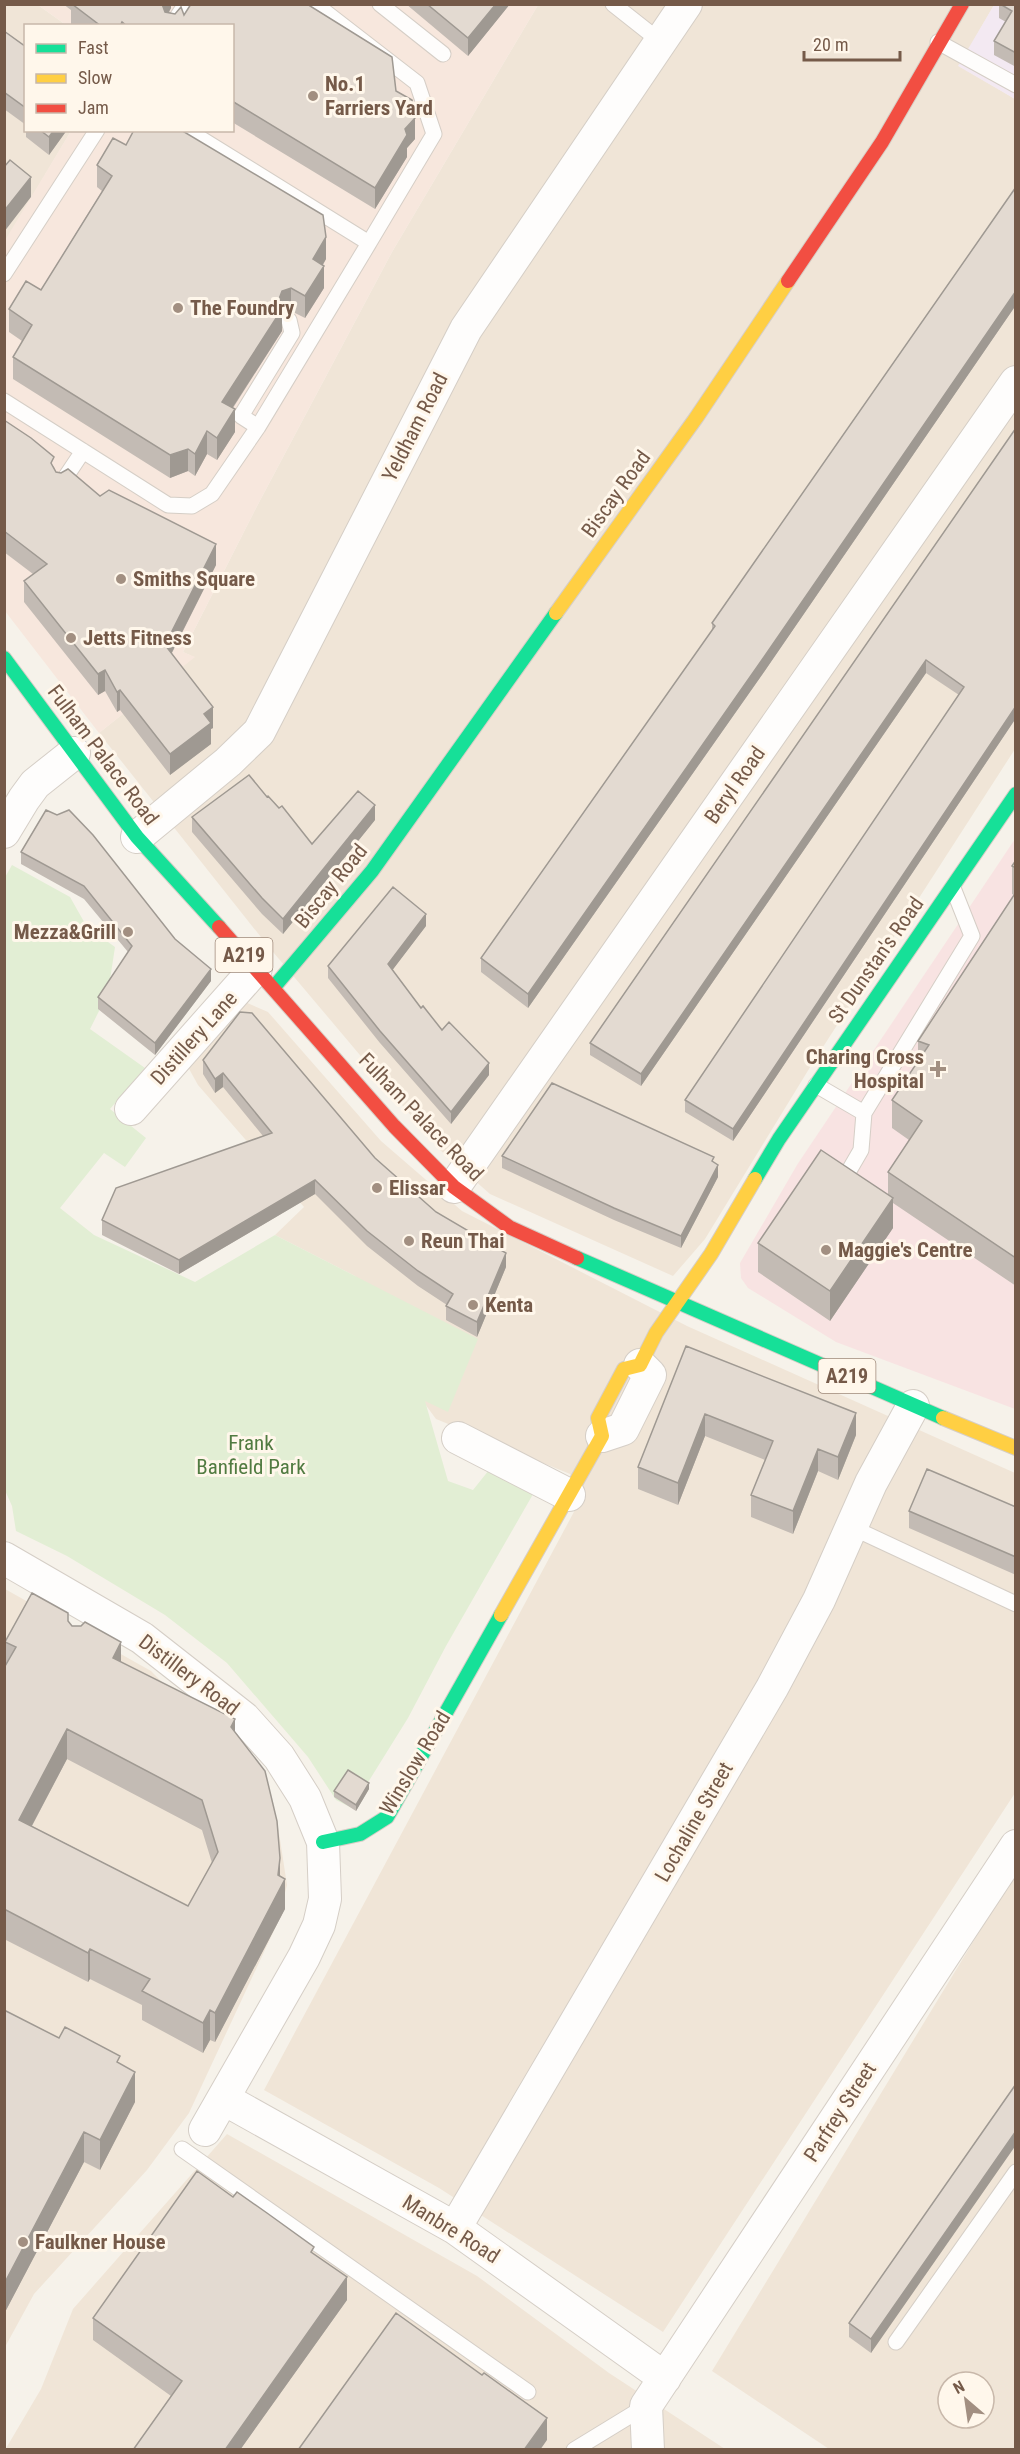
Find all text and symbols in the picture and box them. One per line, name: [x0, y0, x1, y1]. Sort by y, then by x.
legend: [24, 24, 234, 132]
scale bar: [804, 24, 900, 62]
text: 20 m: [813, 34, 848, 55]
text: Fast: [78, 37, 109, 58]
text: Slow: [78, 67, 113, 88]
place label: No.1 Farriers Yard: [325, 72, 433, 120]
marker: No.1 Farriers Yard: [306, 89, 320, 103]
text: Jam: [78, 97, 109, 118]
place label: The Foundry: [190, 296, 295, 320]
marker: The Foundry: [171, 301, 185, 315]
street label: Yeldham Road: [377, 369, 453, 485]
street label: Biscay Road: [577, 446, 655, 542]
place label: Smiths Square: [133, 567, 255, 591]
marker: Smiths Square: [114, 572, 128, 586]
place label: Jetts Fitness: [83, 626, 192, 650]
marker: Jetts Fitness: [64, 631, 78, 645]
street label: Fulham Palace Road: [43, 680, 163, 830]
street label: Beryl Road: [700, 742, 770, 828]
street label: Biscay Road: [290, 839, 372, 933]
street label: St Dunstan's Road: [824, 892, 928, 1028]
place label: Mezza&Grill: [14, 920, 116, 944]
marker: Mezza&Grill: [121, 925, 135, 939]
road number: A219: [216, 938, 272, 972]
street label: Distillery Lane: [146, 986, 242, 1090]
place label: Charing Cross Hospital: [806, 1045, 924, 1093]
street label: Fulham Palace Road: [354, 1048, 488, 1186]
marker: Charing Cross Hospital: [929, 1060, 947, 1078]
place label: Elissar: [389, 1176, 446, 1200]
marker: Elissar: [370, 1181, 384, 1195]
place label: Reun Thai: [421, 1229, 504, 1253]
marker: Reun Thai: [402, 1234, 416, 1248]
place label: Maggie's Centre: [838, 1238, 973, 1262]
marker: Maggie's Centre: [819, 1243, 833, 1257]
place label: Kenta: [485, 1293, 533, 1317]
marker: Kenta: [466, 1298, 480, 1312]
road number: A219: [818, 1359, 876, 1393]
park label: Frank Banfield Park: [196, 1431, 306, 1479]
street label: Distillery Road: [134, 1630, 244, 1720]
street label: Winslow Road: [375, 1707, 455, 1819]
street label: Lochaline Street: [650, 1758, 738, 1886]
street label: Parfrey Street: [799, 2058, 881, 2166]
street label: Manbre Road: [398, 2190, 504, 2268]
place label: Faulkner House: [35, 2230, 166, 2254]
marker: Faulkner House: [16, 2235, 30, 2249]
north arrow: [936, 2370, 996, 2430]
text: N: [950, 2377, 968, 2398]

